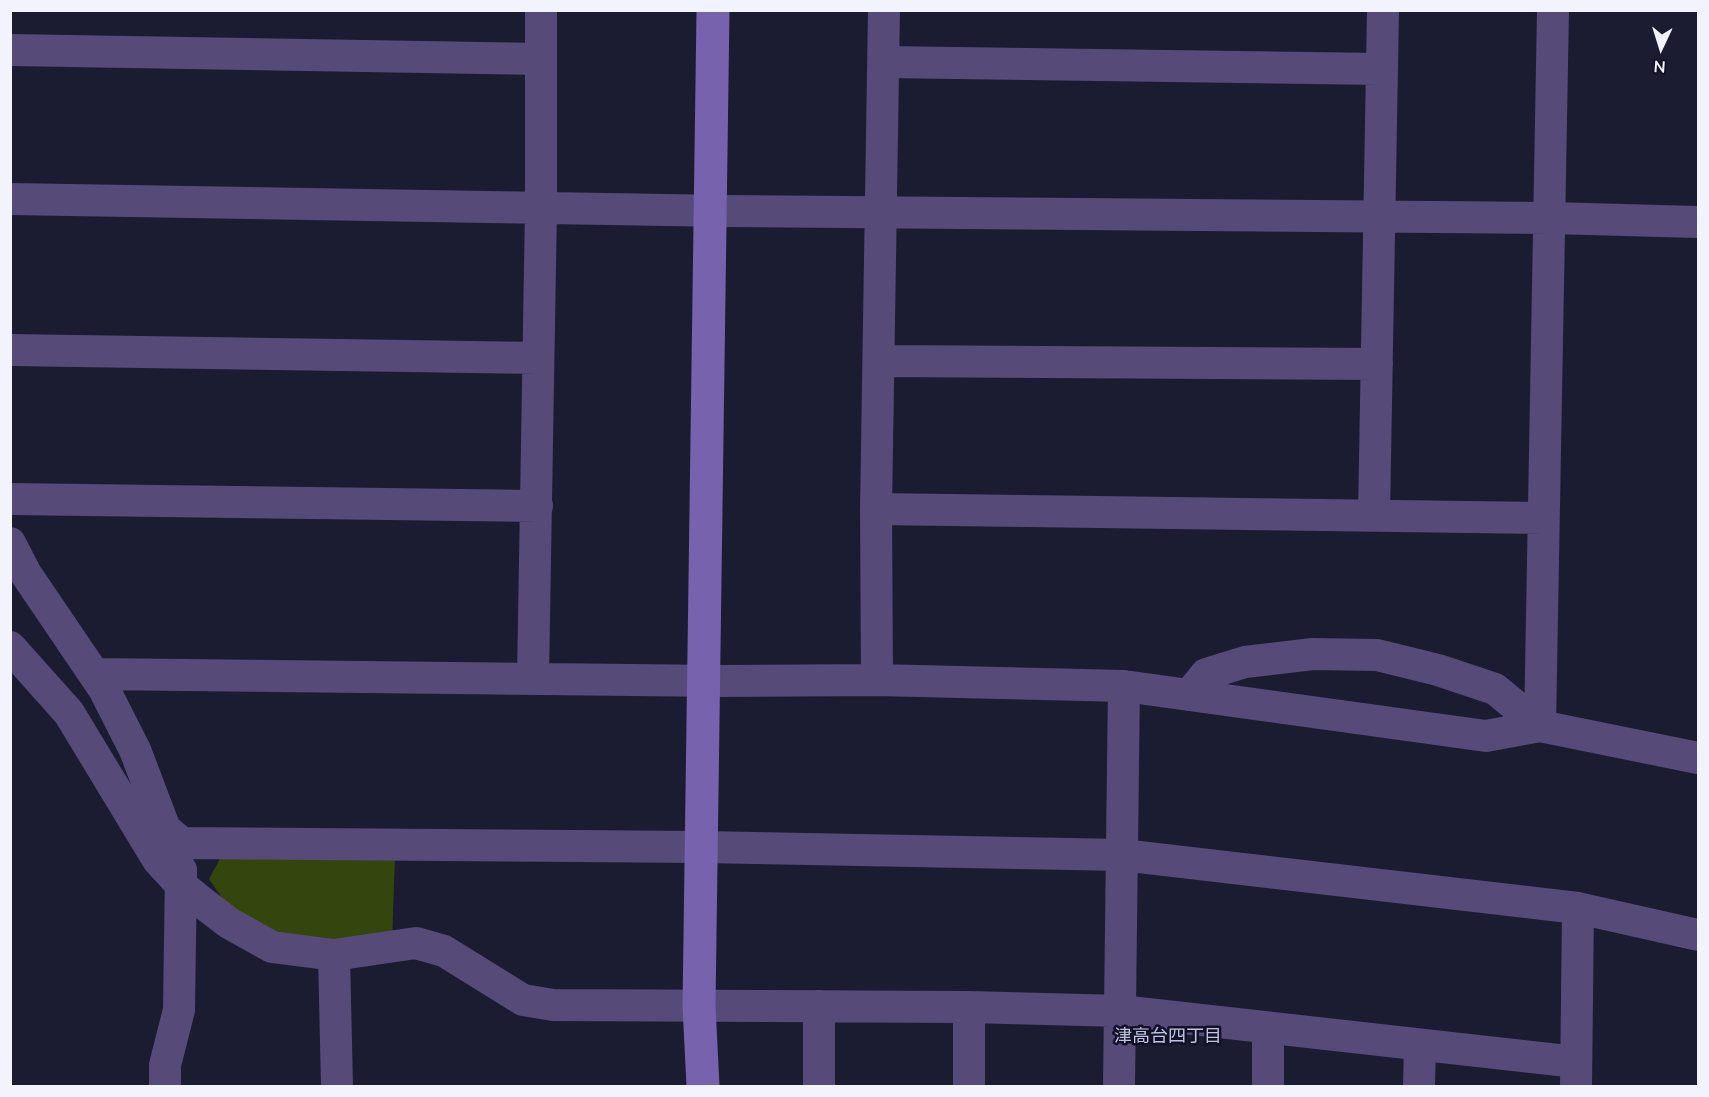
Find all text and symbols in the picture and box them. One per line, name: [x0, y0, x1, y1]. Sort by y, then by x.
north arrow: [1631, 18, 1691, 78]
text: N: [1653, 55, 1666, 77]
district label: 津高台四丁目: [1114, 1027, 1222, 1049]

